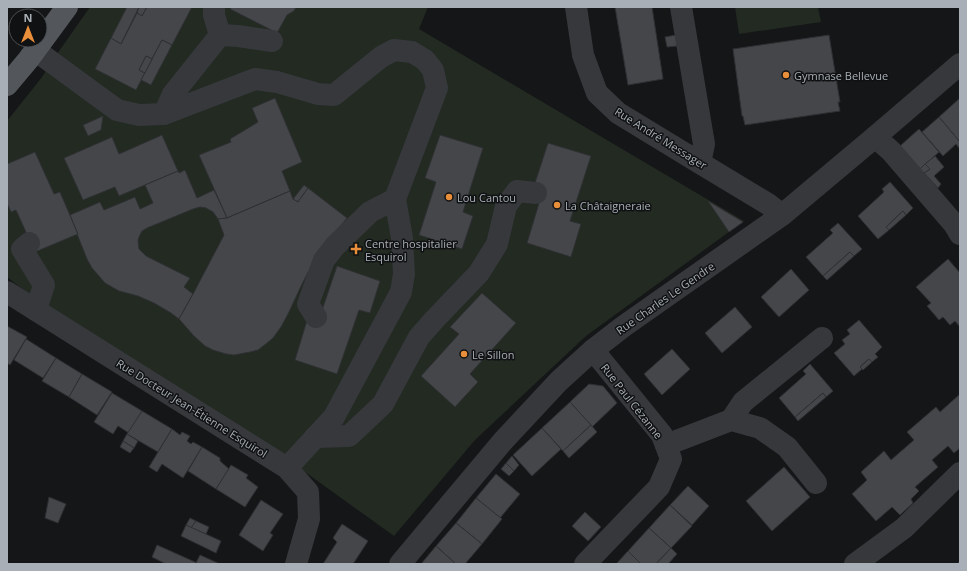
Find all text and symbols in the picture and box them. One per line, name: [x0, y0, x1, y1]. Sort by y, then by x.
north arrow: [8, 8, 48, 48]
text: N: [24, 10, 32, 25]
place label: Gymnase Bellevue: [794, 68, 888, 83]
marker: Gymnase Bellevue: [781, 70, 791, 80]
street label: Rue André Messager: [612, 104, 710, 173]
place label: Lou Cantou: [457, 190, 516, 205]
marker: Lou Cantou: [444, 192, 454, 202]
place label: La Châtaigneraie: [565, 198, 651, 213]
marker: La Châtaigneraie: [552, 200, 562, 210]
place label: Centre hospitalier Esquirol: [365, 236, 457, 264]
marker: Centre hospitalier Esquirol: [350, 243, 362, 255]
street label: Rue Charles Le Gendre: [613, 258, 717, 338]
place label: Le Sillon: [472, 347, 515, 362]
marker: Le Sillon: [459, 349, 469, 359]
street label: Rue Docteur Jean-Étienne Esquirol: [114, 355, 270, 461]
street label: Rue Paul Cézanne: [598, 360, 666, 442]

